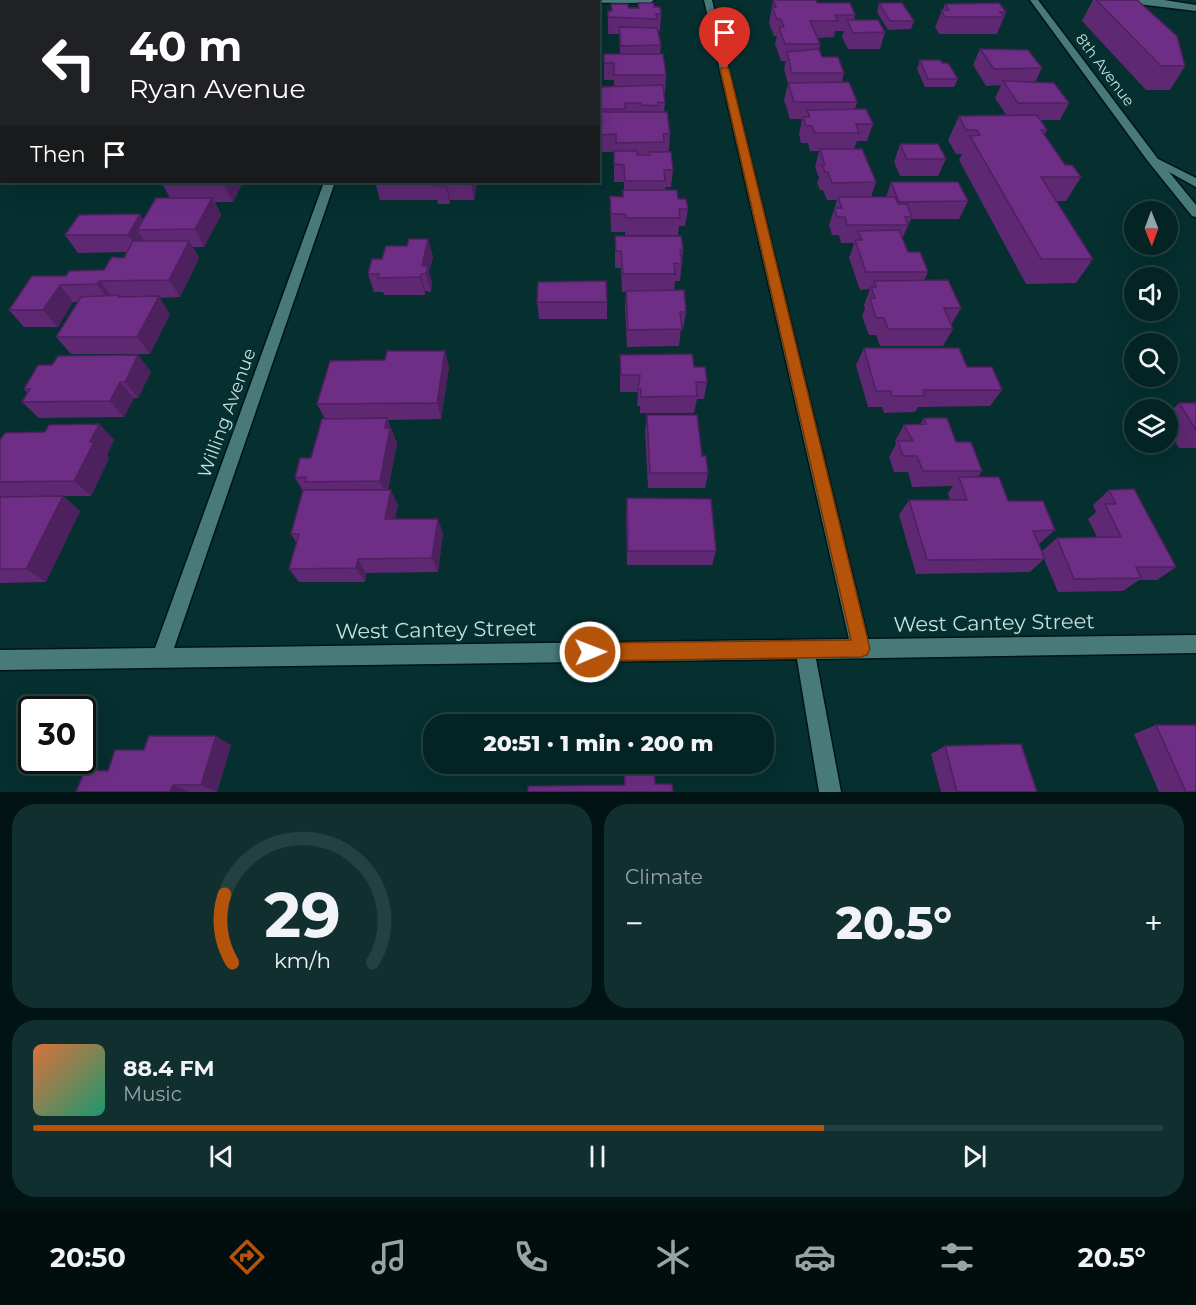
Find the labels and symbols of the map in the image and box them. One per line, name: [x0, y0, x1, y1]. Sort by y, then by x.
pin: [699, 7, 750, 69]
street label: 8th Avenue: [1072, 30, 1139, 110]
north arrow: [1124, 201, 1178, 255]
street label: Willing Avenue: [193, 345, 261, 481]
street label: West Cantey Street: [893, 608, 1095, 637]
street label: West Cantey Street: [335, 615, 537, 644]
position arrow: [558, 620, 622, 684]
speed limit sign: 30: [18, 696, 96, 774]

